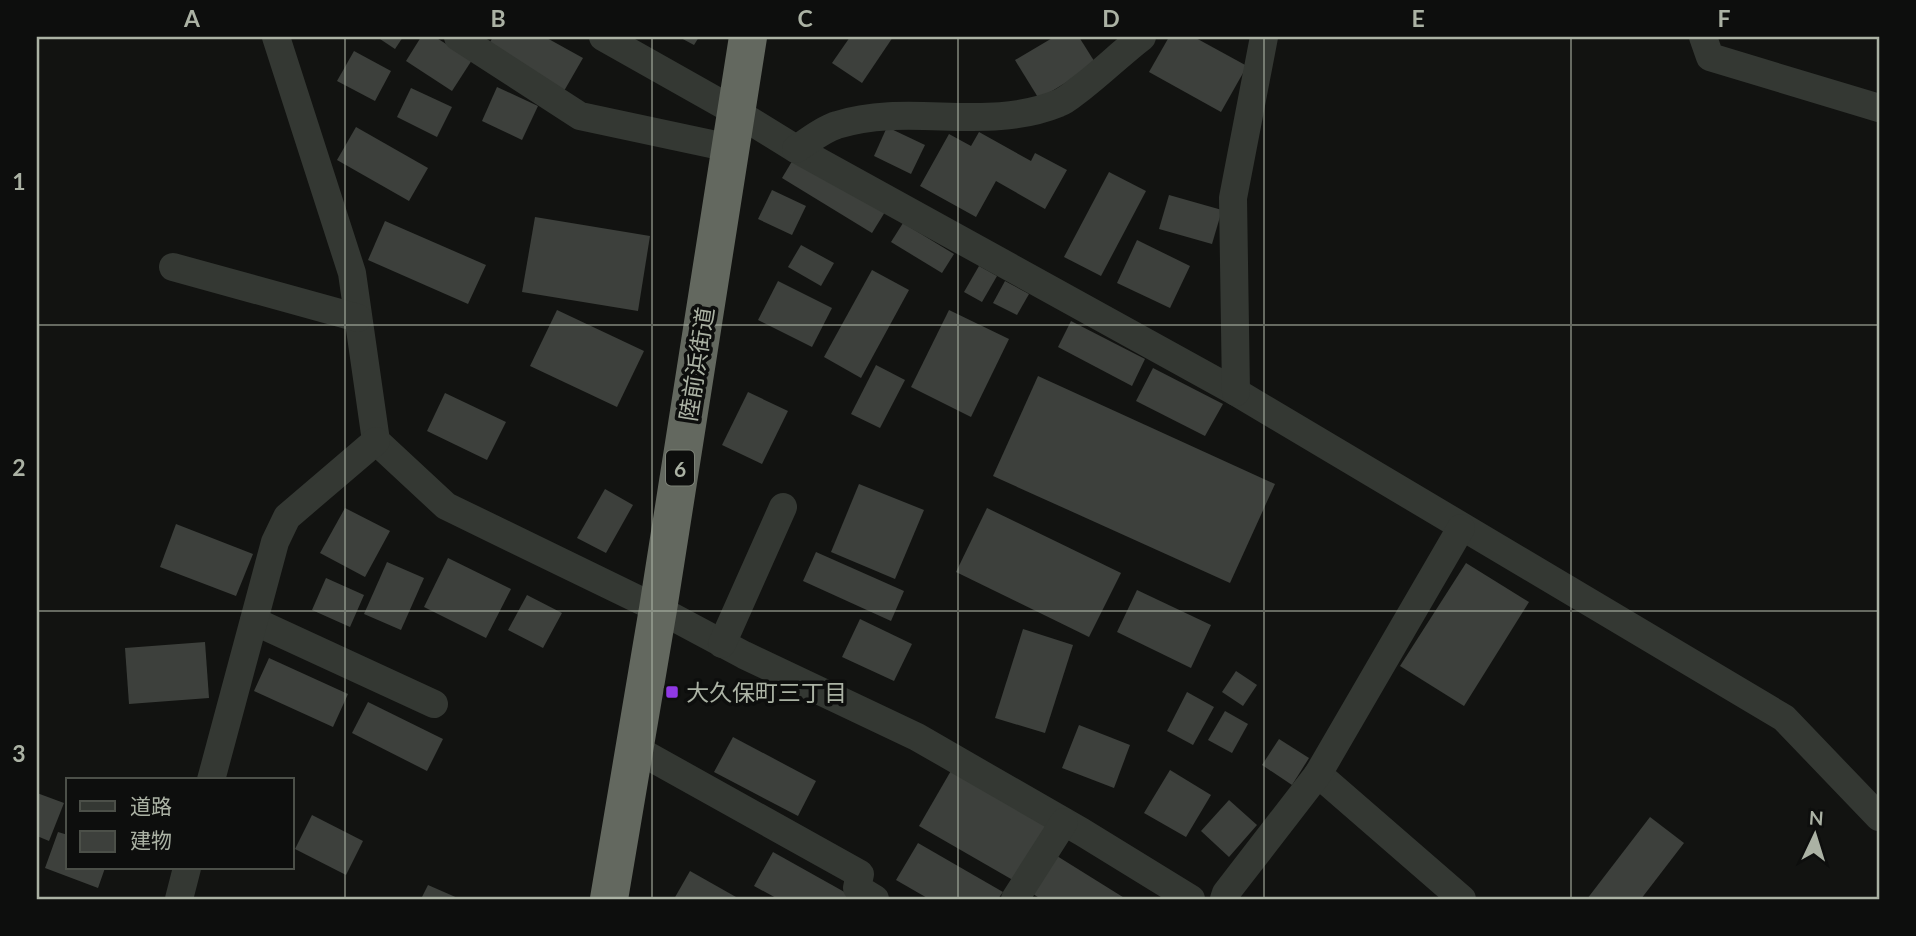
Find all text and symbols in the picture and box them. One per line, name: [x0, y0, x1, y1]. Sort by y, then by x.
text: A: [183, 4, 201, 32]
text: B: [490, 4, 506, 32]
text: C: [797, 4, 813, 32]
text: D: [1102, 4, 1120, 32]
text: E: [1411, 4, 1425, 32]
text: F: [1717, 4, 1731, 32]
text: 1: [12, 167, 26, 195]
street label: 陸前浜街道: [673, 305, 719, 423]
road number: 6: [666, 450, 694, 486]
text: 2: [12, 453, 26, 481]
place label: 大久保町三丁目: [686, 678, 847, 706]
marker: 大久保町三丁目: [664, 684, 680, 700]
text: 3: [12, 739, 26, 767]
legend: [66, 778, 294, 870]
text: 道路: [130, 793, 172, 818]
north arrow: [1780, 800, 1850, 870]
text: N: [1808, 806, 1824, 830]
text: 建物: [130, 827, 172, 852]

